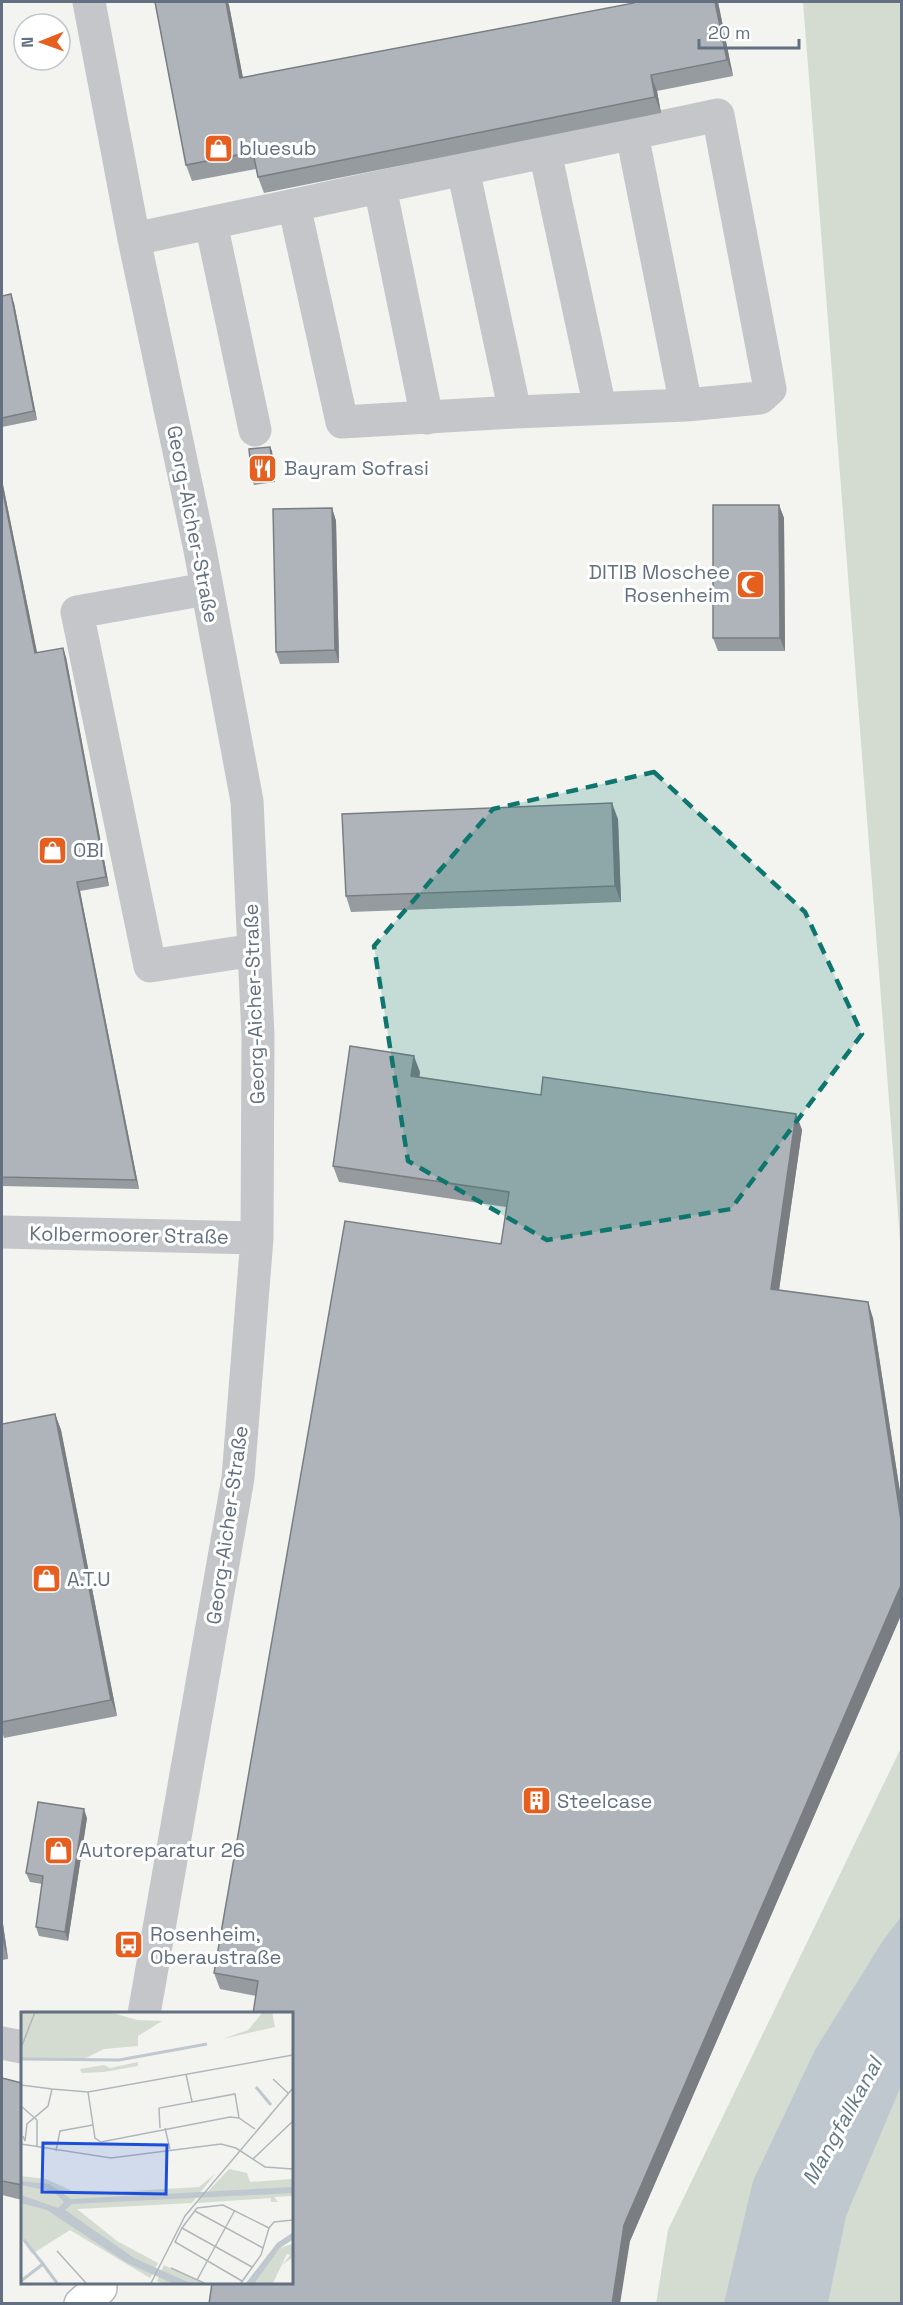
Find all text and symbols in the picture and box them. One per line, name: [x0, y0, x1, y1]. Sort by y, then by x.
north arrow: [12, 12, 72, 72]
scale bar: [699, 12, 800, 50]
text: 20 m: [708, 21, 751, 44]
text: N: [17, 37, 38, 48]
shop icon: bluesub: [202, 132, 234, 164]
place label: bluesub: [239, 135, 317, 161]
street label: Georg-Aicher-Straße: [161, 423, 225, 625]
restaurant icon: Bayram Sofrasi: [247, 452, 279, 484]
place label: Bayram Sofrasi: [284, 455, 429, 481]
place label: DITIB Moschee Rosenheim: [589, 559, 730, 608]
mosque icon: DITIB Moschee Rosenheim: [735, 568, 767, 600]
shop icon: OBI: [36, 834, 68, 866]
place label: OBI: [73, 837, 104, 863]
street label: Georg-Aicher-Straße: [238, 903, 270, 1105]
street label: Kolbermoorer Straße: [29, 1220, 229, 1250]
street label: Georg-Aicher-Straße: [200, 1424, 254, 1626]
shop icon: A.T.U: [30, 1563, 62, 1595]
place label: A.T.U: [67, 1566, 111, 1592]
building icon: Steelcase: [520, 1785, 552, 1817]
place label: Steelcase: [557, 1788, 652, 1814]
shop icon: Autoreparatur 26: [42, 1834, 74, 1866]
place label: Autoreparatur 26: [79, 1837, 245, 1863]
place label: Rosenheim, Oberaustraße: [150, 1921, 281, 1970]
bus stop icon: Rosenheim, Oberaustraße: [113, 1929, 145, 1961]
inset map: [21, 2012, 292, 2284]
water label: Mangfallkanal: [796, 2050, 889, 2189]

